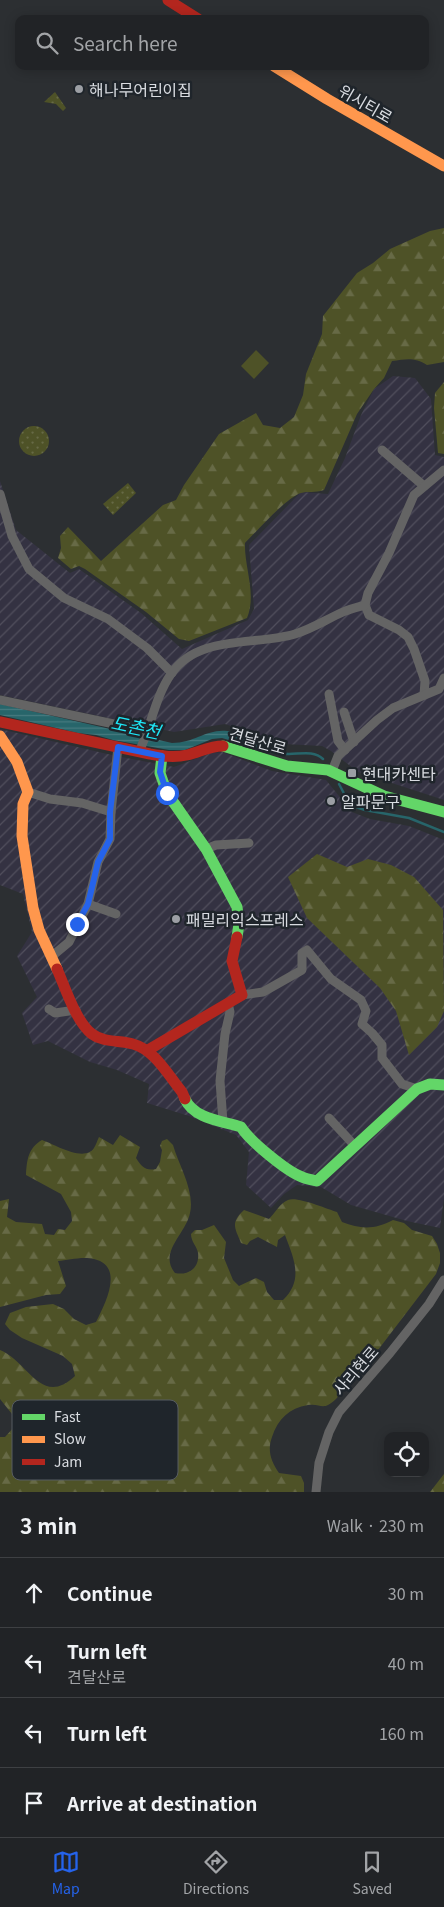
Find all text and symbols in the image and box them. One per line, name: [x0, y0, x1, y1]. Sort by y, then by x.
search box: [15, 15, 429, 70]
icon: search: [33, 29, 61, 57]
text: Search here: [73, 29, 177, 56]
place label: 해나무어린이집: [89, 77, 192, 101]
street label: 위시티로: [334, 78, 398, 128]
marker: 해나무어린이집: [73, 83, 85, 95]
water label: 도촌천: [109, 708, 165, 744]
street label: 견달산로: [226, 720, 290, 760]
place label: 현대카센타: [362, 761, 436, 785]
marker: 현대카센타: [346, 767, 358, 779]
route start: [156, 782, 179, 805]
place label: 알파문구: [341, 789, 400, 813]
marker: 알파문구: [325, 795, 337, 807]
place label: 패밀리익스프레스: [186, 907, 304, 931]
route end: [66, 913, 89, 936]
marker: 패밀리익스프레스: [170, 913, 182, 925]
street label: 사리현로: [327, 1340, 384, 1400]
legend: [12, 1400, 178, 1480]
text: Fast: [54, 1406, 81, 1426]
text: Slow: [54, 1428, 86, 1448]
map controls: [384, 1432, 429, 1477]
button: locate: [384, 1432, 429, 1477]
text: Jam: [54, 1451, 82, 1471]
text: 3 min: [20, 1510, 77, 1540]
text: Walk · 230 m: [327, 1513, 424, 1537]
icon: ahead: [20, 1579, 48, 1607]
text: Continue: [67, 1579, 153, 1606]
text: 30 m: [388, 1581, 424, 1605]
text: Turn left: [67, 1637, 147, 1664]
icon: left: [20, 1649, 48, 1677]
text: 40 m: [388, 1651, 424, 1675]
text: 견달산로: [67, 1664, 126, 1688]
icon: left: [20, 1719, 48, 1747]
text: Turn left: [67, 1719, 147, 1746]
text: 160 m: [379, 1721, 424, 1745]
icon: arrive: [20, 1789, 48, 1817]
text: Arrive at destination: [67, 1789, 257, 1816]
tab: Map: [52, 1848, 80, 1898]
tab: Directions: [183, 1848, 249, 1898]
tab: Saved: [352, 1848, 392, 1898]

